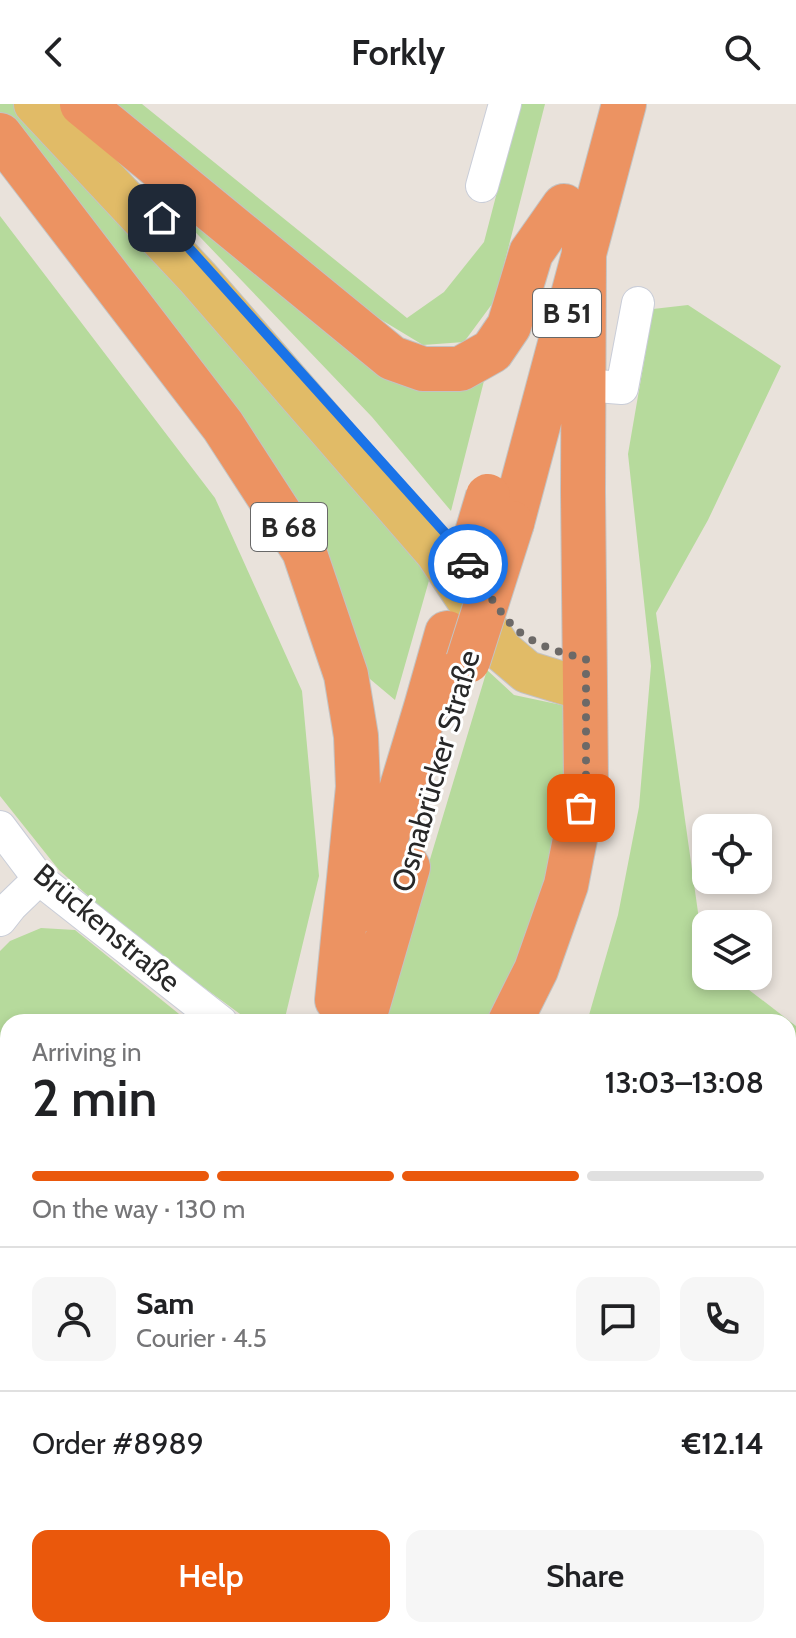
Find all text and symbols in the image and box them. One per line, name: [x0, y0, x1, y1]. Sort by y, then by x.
icon: back: [32, 30, 76, 74]
text: Forkly: [351, 30, 445, 74]
icon: search: [720, 30, 764, 74]
pin: [128, 184, 196, 252]
icon: home: [140, 196, 184, 240]
road number: B 51: [533, 289, 601, 337]
road number: B 68: [251, 503, 327, 551]
courier: [428, 524, 508, 604]
icon: car: [446, 542, 490, 586]
street label: Osnabrücker Straße: [383, 646, 488, 896]
pin: [547, 774, 615, 842]
icon: bag: [559, 786, 603, 830]
map controls: [692, 814, 772, 990]
button: locate: [692, 814, 772, 894]
street label: Brückenstraße: [26, 856, 188, 1000]
button: layers: [692, 910, 772, 990]
text: Arriving in: [32, 1036, 142, 1068]
text: 13:03–13:08: [605, 1064, 764, 1101]
text: 2 min: [32, 1066, 157, 1129]
text: On the way · 130 m: [32, 1193, 245, 1225]
button: person: [32, 1277, 116, 1361]
button: chat: [576, 1277, 660, 1361]
button: phone: [680, 1277, 764, 1361]
text: Sam: [136, 1285, 194, 1322]
text: Courier · 4.5: [136, 1322, 267, 1354]
text: Order #8989: [32, 1425, 204, 1462]
text: €12.14: [682, 1425, 764, 1462]
button: Help: [32, 1530, 390, 1622]
button: Share: [406, 1530, 764, 1622]

